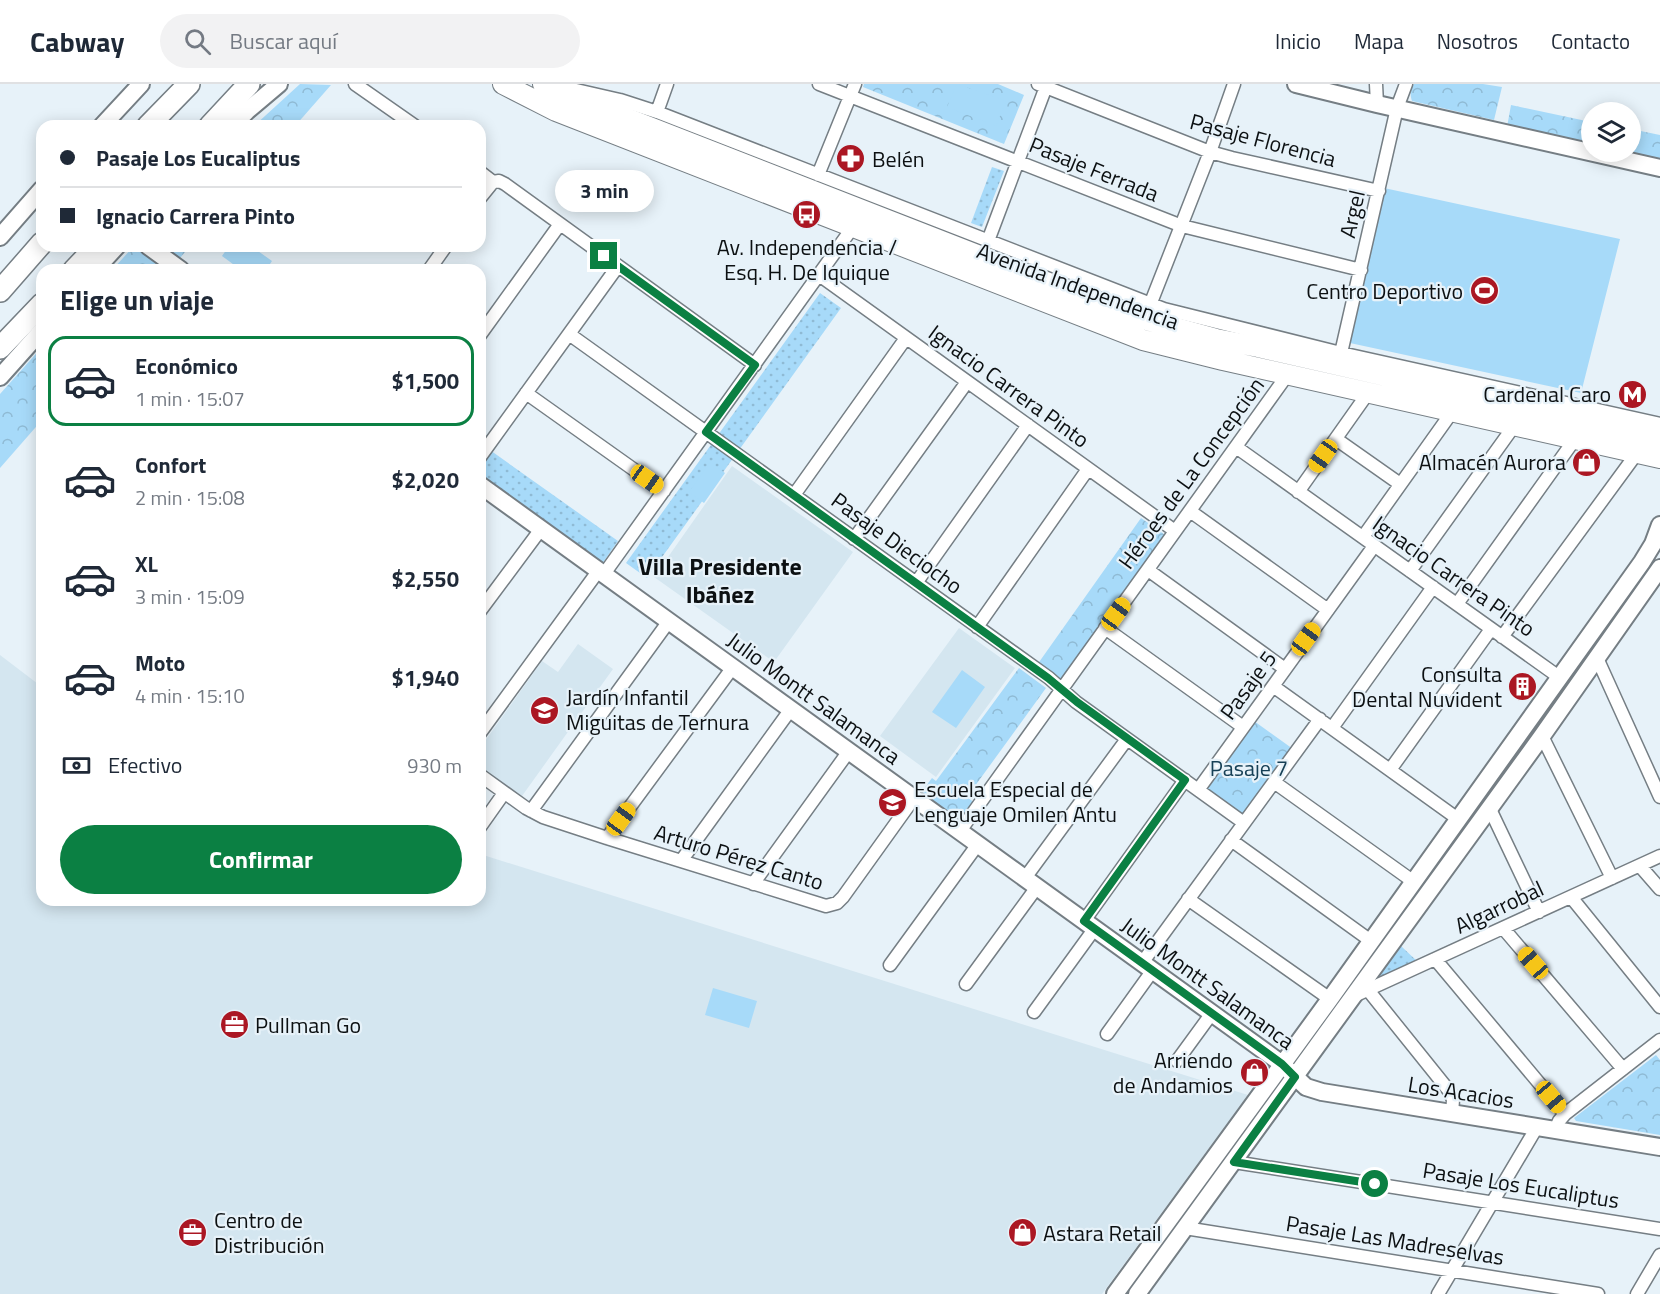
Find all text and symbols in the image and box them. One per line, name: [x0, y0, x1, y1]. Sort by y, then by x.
search box: [160, 14, 580, 68]
text: Cabway: [30, 20, 124, 63]
text: Buscar aquí: [229, 24, 337, 58]
icon: search: [181, 25, 214, 58]
text: Inicio: [1275, 25, 1321, 57]
text: Mapa: [1354, 25, 1404, 57]
text: Nosotros: [1437, 25, 1518, 57]
text: Contacto: [1551, 25, 1630, 57]
map controls: [1581, 102, 1641, 162]
button: layers: [1581, 102, 1641, 162]
street label: Pasaje Florencia: [1186, 104, 1340, 176]
street label: Pasaje Ferrada: [1024, 128, 1164, 210]
text: Pasaje Los Eucaliptus: [96, 141, 300, 175]
place label: Belén: [872, 142, 925, 176]
pharmacy icon: Belén: [835, 143, 867, 175]
callout: 3 min: [554, 169, 654, 211]
text: 3 min: [580, 175, 629, 206]
street label: Argel: [1330, 187, 1374, 241]
text: Ignacio Carrera Pinto: [96, 199, 295, 233]
bus stop icon: Av. Independencia / Esq. H. De Iquique: [791, 199, 823, 231]
place label: Av. Independencia / Esq. H. De Iquique: [717, 230, 897, 289]
street label: Avenida Independencia: [972, 234, 1184, 338]
route end: [590, 242, 617, 269]
place label: Centro Deportivo: [1306, 274, 1463, 308]
sports icon: Centro Deportivo: [1468, 275, 1500, 307]
text: Elige un viaje: [60, 279, 214, 320]
street label: Ignacio Carrera Pinto: [921, 316, 1097, 456]
text: Económico: [135, 349, 238, 383]
icon: car: [63, 354, 117, 408]
text: $1,500: [392, 364, 459, 398]
street label: Héroes de La Concepción: [1110, 370, 1272, 576]
place label: Cardenal Caro: [1483, 377, 1611, 411]
metro station icon: Cardenal Caro: [1616, 378, 1648, 410]
text: 1 min · 15:07: [135, 383, 245, 414]
car: [1305, 436, 1341, 476]
place label: Almacén Aurora: [1419, 445, 1566, 479]
shop icon: Almacén Aurora: [1571, 446, 1603, 478]
text: Confort: [135, 448, 206, 482]
icon: car: [63, 453, 117, 507]
car: [627, 461, 667, 497]
text: $2,020: [392, 463, 459, 497]
text: 2 min · 15:08: [135, 482, 245, 513]
street label: Pasaje Dieciocho: [824, 484, 970, 602]
street label: Ignacio Carrera Pinto: [1366, 507, 1542, 645]
text: XL: [135, 547, 158, 581]
district label: Villa Presidente Ibáñez: [638, 548, 802, 612]
icon: car: [63, 552, 117, 606]
text: $2,550: [392, 562, 459, 596]
text: 3 min · 15:09: [135, 581, 245, 612]
car: [1098, 594, 1134, 634]
car: [1288, 619, 1324, 659]
street label: Julio Montt Salamanca: [720, 623, 908, 773]
street label: Pasaje 5: [1211, 643, 1285, 727]
text: Moto: [135, 646, 185, 680]
icon: car: [63, 651, 117, 705]
place label: Consulta Dental Nuvident: [1352, 657, 1502, 716]
text: $1,940: [392, 661, 459, 695]
building icon: Consulta Dental Nuvident: [1507, 671, 1539, 703]
text: 4 min · 15:10: [135, 680, 245, 711]
place label: Jardín Infantil Miguitas de Ternura: [566, 680, 749, 739]
school or university icon: Jardín Infantil Miguitas de Ternura: [529, 694, 561, 726]
text: Efectivo: [108, 748, 182, 782]
icon: cash: [60, 749, 93, 782]
text: 930 m: [407, 750, 462, 781]
park label: Pasaje 7: [1210, 751, 1288, 785]
place label: Escuela Especial de Lenguaje Omilen Antu: [914, 772, 1117, 831]
school or university icon: Escuela Especial de Lenguaje Omilen Antu: [877, 786, 909, 818]
car: [603, 799, 639, 839]
street label: Arturo Pérez Canto: [650, 815, 828, 899]
button: Confirmar: [60, 825, 462, 894]
street label: Algarrobal: [1449, 872, 1549, 942]
street label: Julio Montt Salamanca: [1114, 908, 1302, 1058]
car: [1514, 944, 1552, 982]
place label: Pullman Go: [255, 1008, 361, 1042]
office icon: Pullman Go: [218, 1009, 250, 1041]
place label: Arriendo de Andamios: [1113, 1043, 1233, 1102]
shop icon: Arriendo de Andamios: [1238, 1057, 1270, 1089]
street label: Los Acacios: [1406, 1067, 1516, 1117]
car: [1533, 1077, 1569, 1117]
street label: Pasaje Los Eucaliptus: [1420, 1153, 1622, 1217]
route start: [1361, 1170, 1388, 1197]
place label: Centro de Distribución: [214, 1203, 325, 1262]
street label: Pasaje Las Madreselvas: [1284, 1206, 1506, 1274]
place label: Astara Retail: [1043, 1216, 1162, 1250]
office icon: Centro de Distribución: [177, 1217, 209, 1249]
shop icon: Astara Retail: [1006, 1217, 1038, 1249]

